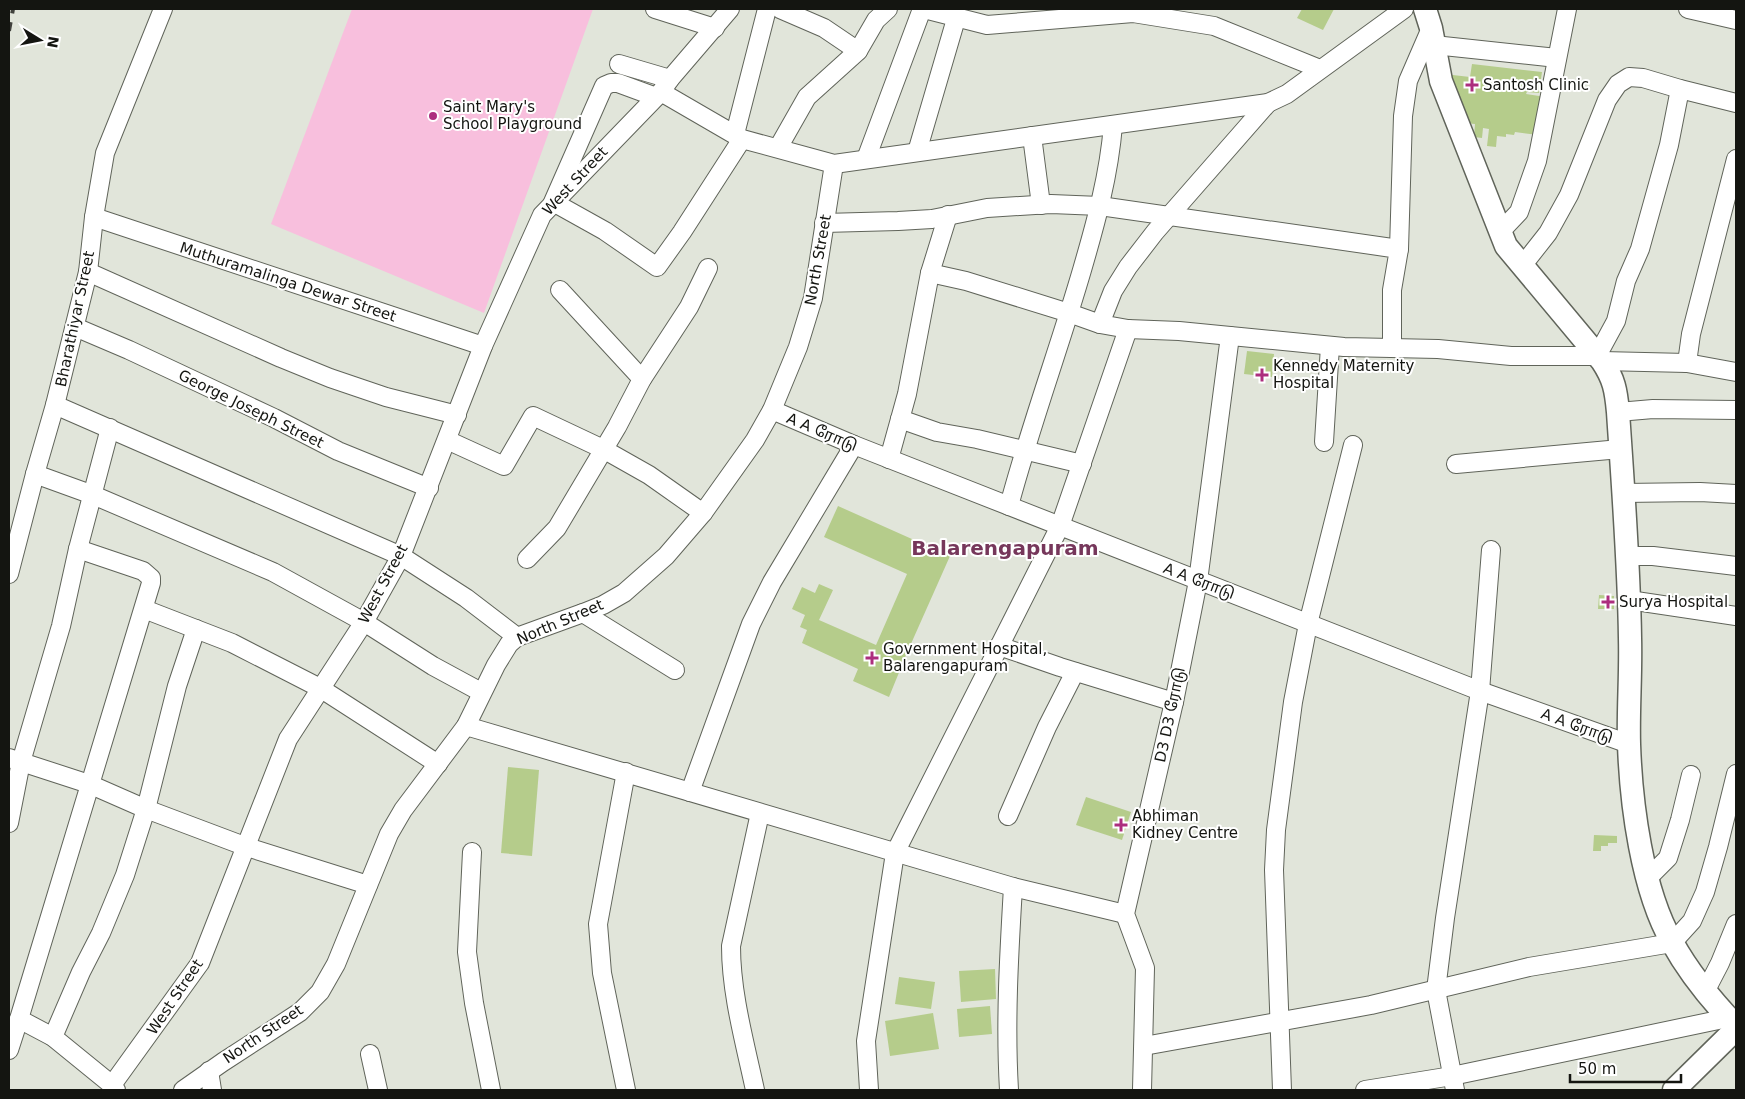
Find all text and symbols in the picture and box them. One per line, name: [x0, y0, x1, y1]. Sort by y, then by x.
north arrow: [15, 15, 65, 65]
text: N: [44, 35, 62, 49]
place label: Santosh Clinic: [1483, 76, 1589, 94]
marker: Santosh Clinic: [1465, 78, 1479, 92]
place label: Saint Mary's School Playground: [443, 98, 582, 133]
marker: Saint Mary's School Playground: [427, 110, 439, 122]
street label: West Street: [539, 143, 611, 219]
street label: North Street: [801, 213, 835, 307]
street label: Muthuramalinga Dewar Street: [177, 238, 399, 326]
street label: Bharathiyar Street: [52, 249, 98, 389]
place label: Kennedy Maternity Hospital: [1273, 357, 1414, 392]
street label: George Joseph Street: [175, 366, 327, 452]
marker: Kennedy Maternity Hospital: [1255, 368, 1269, 382]
street label: A A ரோடு: [784, 409, 860, 456]
district label: Balarengapuram: [911, 536, 1099, 560]
street label: West Street: [355, 541, 411, 627]
street label: A A ரோடு: [1160, 559, 1237, 604]
place label: Surya Hospital: [1619, 593, 1728, 611]
marker: Surya Hospital: [1601, 595, 1615, 609]
street label: North Street: [514, 596, 606, 648]
place label: Government Hospital, Balarengapuram: [883, 640, 1047, 675]
marker: Government Hospital, Balarengapuram: [865, 651, 879, 665]
street label: D3 D3 ரோடு: [1151, 666, 1190, 764]
street label: A A ரோடு: [1538, 705, 1615, 748]
place label: Abhiman Kidney Centre: [1132, 807, 1238, 842]
marker: Abhiman Kidney Centre: [1114, 818, 1128, 832]
street label: West Street: [143, 956, 207, 1038]
street label: North Street: [220, 1001, 306, 1067]
scale bar: [1570, 1052, 1681, 1084]
text: 50 m: [1578, 1060, 1616, 1078]

